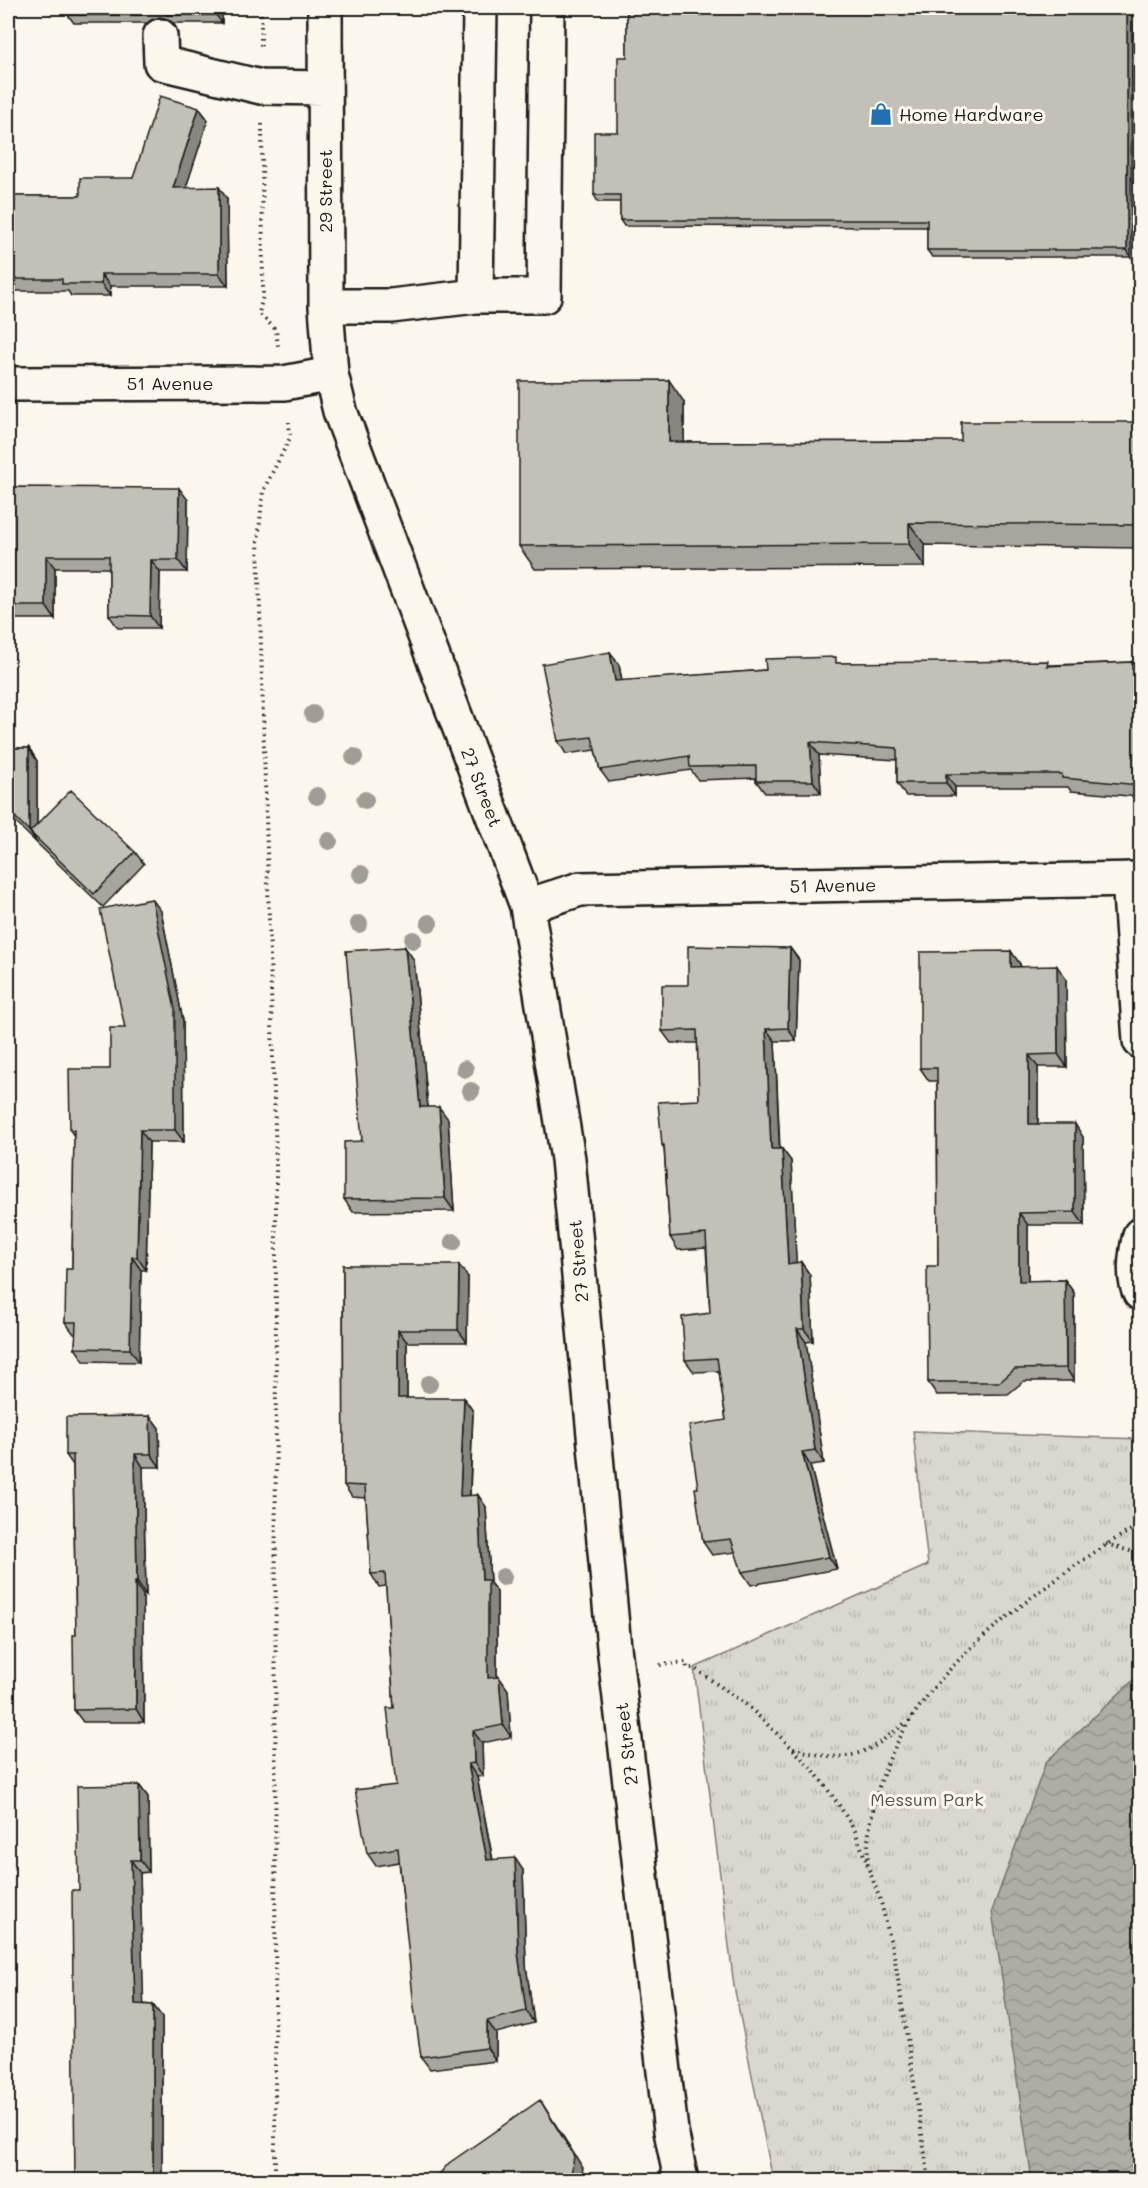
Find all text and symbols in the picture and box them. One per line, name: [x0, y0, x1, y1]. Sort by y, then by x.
shop icon: Home Hardware: [868, 101, 894, 127]
place label: Home Hardware: [899, 102, 1044, 126]
street label: 29 Street: [313, 149, 337, 233]
street label: 51 Avenue: [127, 371, 213, 395]
street label: 27 Street: [456, 744, 508, 830]
street label: 51 Avenue: [790, 872, 876, 898]
street label: 27 Street: [562, 1219, 594, 1303]
street label: 27 Street: [609, 1701, 643, 1787]
park label: Messum Park: [870, 1787, 984, 1811]

